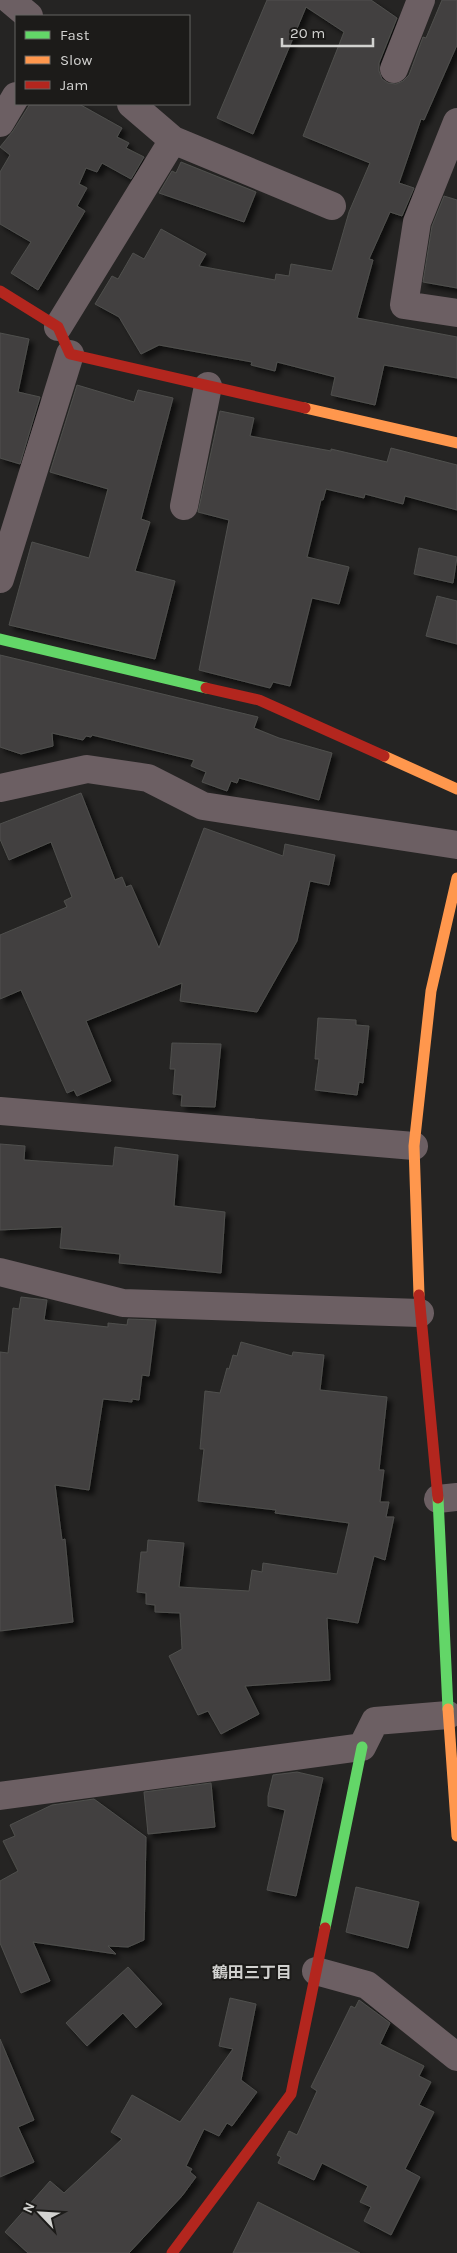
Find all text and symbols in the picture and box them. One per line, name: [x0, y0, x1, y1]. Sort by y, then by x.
legend: [15, 15, 190, 105]
scale bar: [282, 15, 373, 47]
text: 20 m: [290, 24, 325, 42]
text: Fast: [60, 26, 90, 44]
text: Slow: [60, 51, 92, 69]
text: Jam: [60, 76, 88, 94]
district label: 鶴田三丁目: [212, 1963, 292, 1982]
north arrow: [15, 2188, 65, 2238]
text: N: [19, 2200, 38, 2216]

